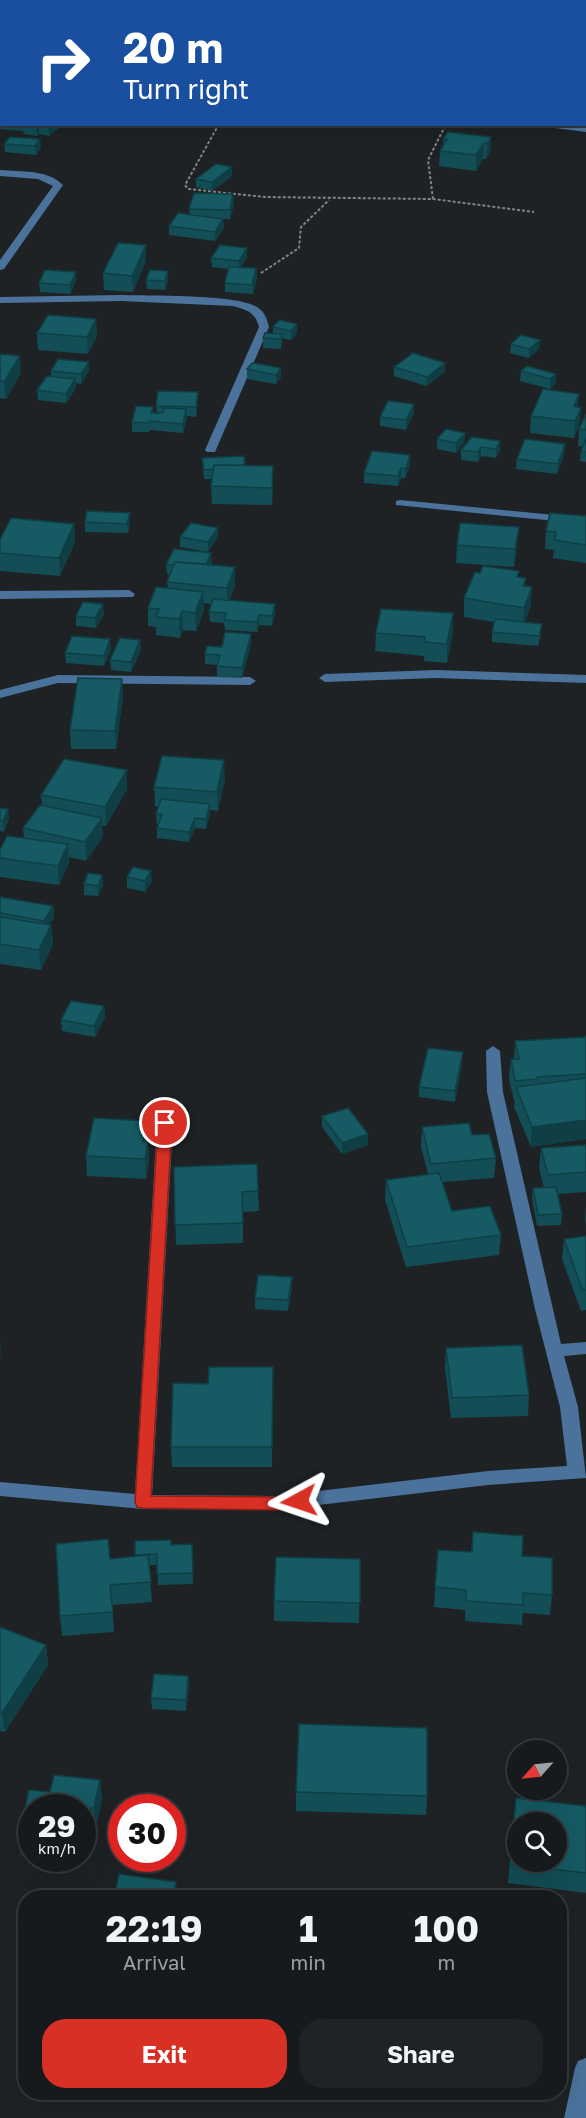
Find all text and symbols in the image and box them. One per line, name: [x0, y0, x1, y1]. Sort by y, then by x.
text: 20 m: [123, 22, 223, 72]
icon: right: [24, 24, 102, 102]
text: Turn right: [123, 73, 249, 105]
pin: [139, 1097, 190, 1148]
icon: arrive: [148, 1106, 181, 1139]
position arrow: [267, 1469, 331, 1533]
north arrow: [507, 1740, 567, 1800]
map controls: [507, 1740, 567, 1872]
speed limit sign: 30: [108, 1794, 186, 1872]
text: 29: [38, 1808, 76, 1844]
button: search: [507, 1812, 567, 1872]
text: km/h: [38, 1839, 76, 1857]
text: 22:19: [106, 1907, 203, 1950]
text: 1: [299, 1907, 318, 1950]
text: 100: [414, 1907, 479, 1950]
text: Arrival: [123, 1950, 186, 1974]
text: min: [291, 1950, 326, 1974]
text: m: [438, 1950, 455, 1974]
button: Exit: [42, 2019, 287, 2088]
button: Share: [299, 2019, 543, 2088]

